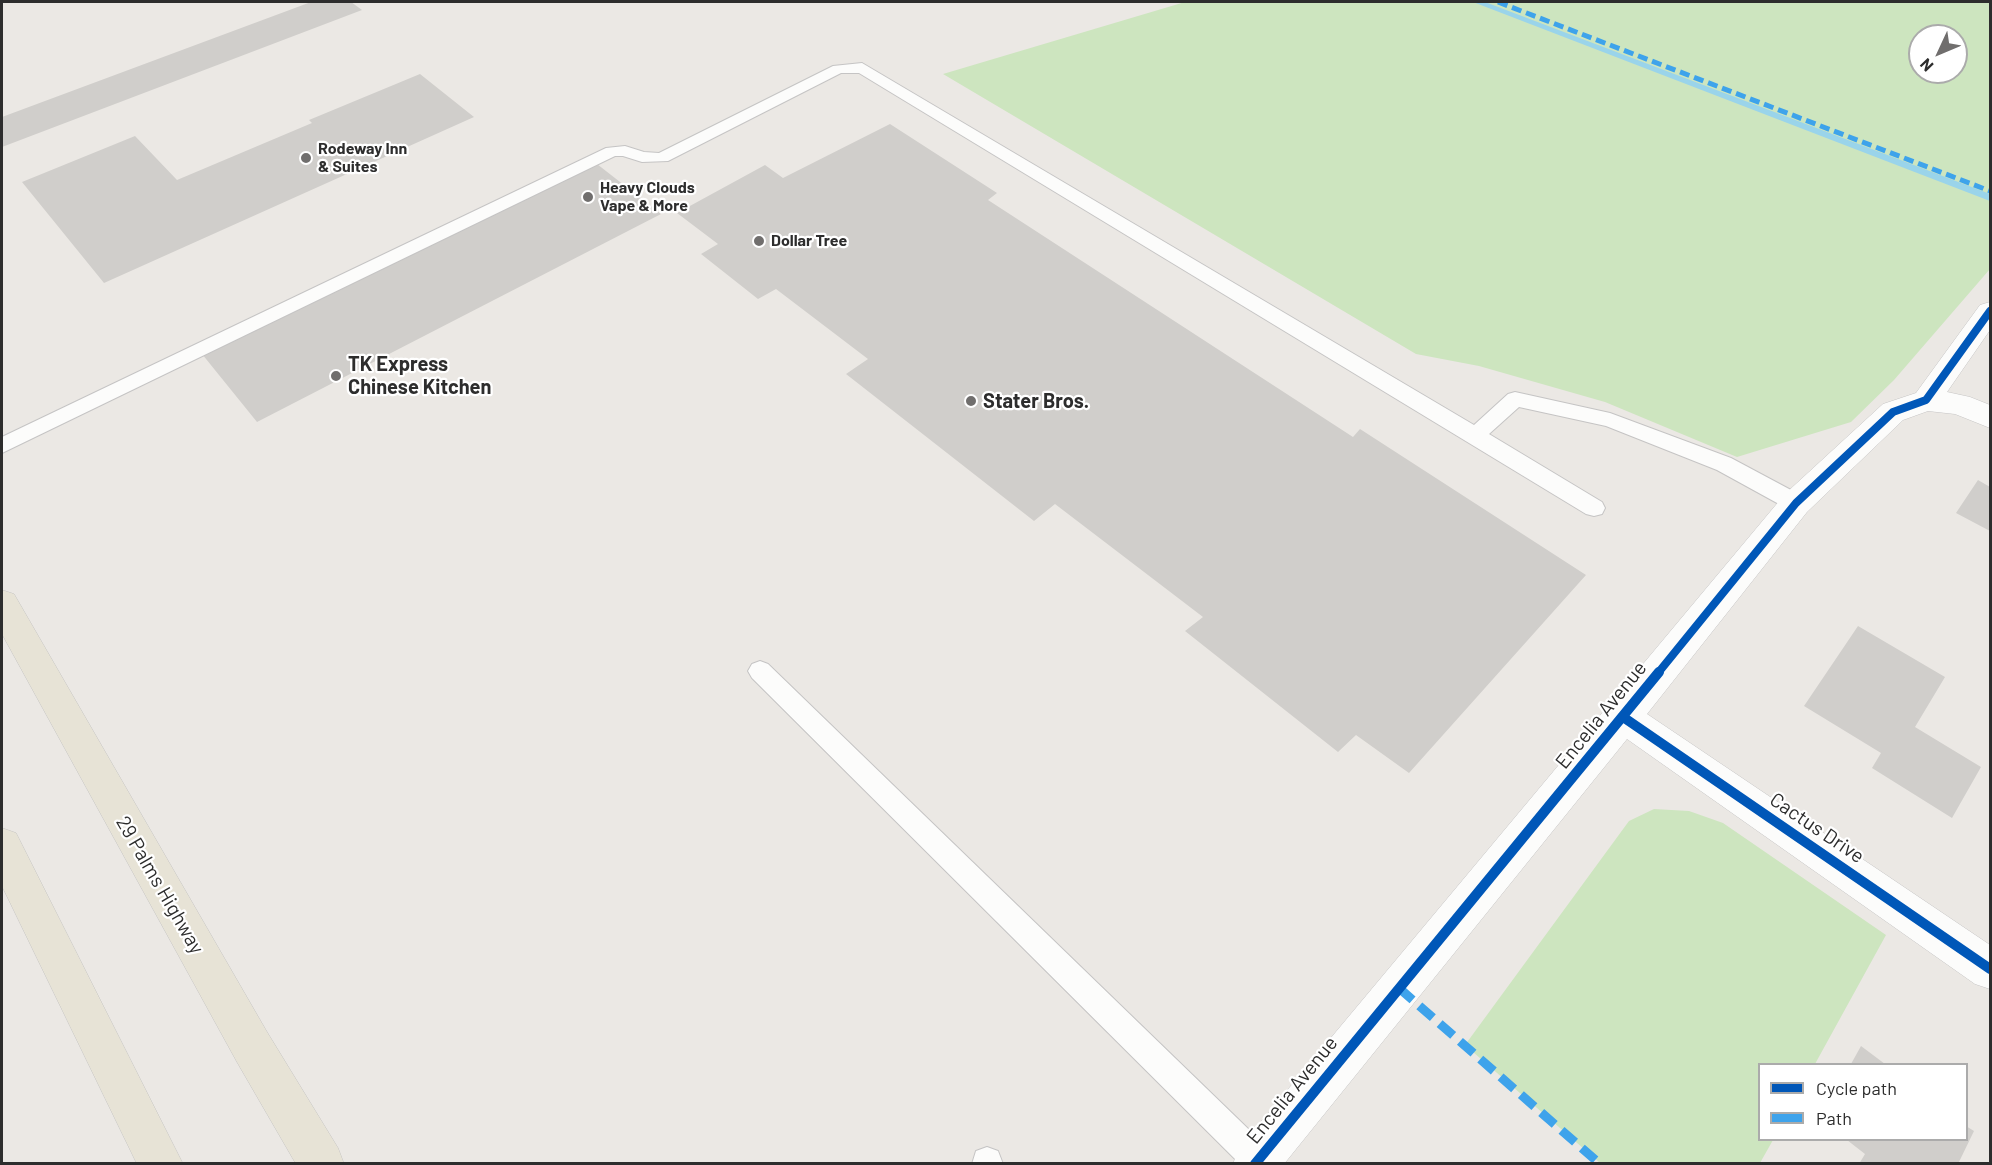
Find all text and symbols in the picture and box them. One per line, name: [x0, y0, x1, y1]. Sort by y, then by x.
north arrow: [1908, 24, 1968, 84]
text: N: [1916, 55, 1937, 76]
place label: Rodeway Inn & Suites: [318, 139, 407, 177]
marker: Rodeway Inn & Suites: [299, 151, 313, 165]
place label: Heavy Clouds Vape & More: [600, 178, 695, 216]
marker: Heavy Clouds Vape & More: [581, 190, 595, 204]
place label: Dollar Tree: [771, 231, 847, 251]
marker: Dollar Tree: [752, 234, 766, 248]
place label: TK Express Chinese Kitchen: [348, 352, 491, 399]
marker: TK Express Chinese Kitchen: [329, 369, 343, 383]
place label: Stater Bros.: [983, 389, 1089, 413]
marker: Stater Bros.: [964, 394, 978, 408]
street label: Encelia Avenue: [1550, 656, 1652, 774]
street label: Cactus Drive: [1765, 788, 1869, 868]
street label: 29 Palms Highway: [111, 812, 209, 958]
street label: Encelia Avenue: [1241, 1031, 1343, 1149]
legend: [1758, 1063, 1968, 1141]
text: Cycle path: [1816, 1077, 1897, 1099]
text: Path: [1816, 1107, 1852, 1129]

